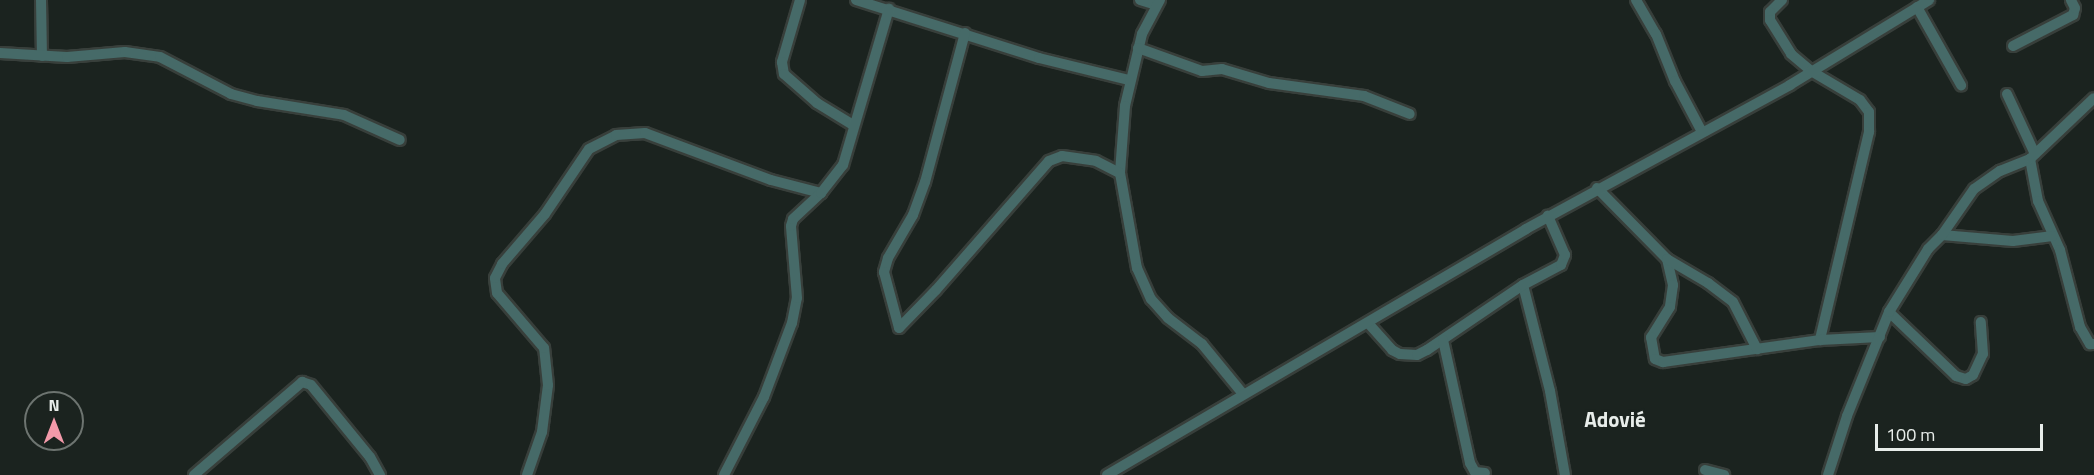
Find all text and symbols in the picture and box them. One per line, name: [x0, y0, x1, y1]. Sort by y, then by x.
north arrow: [24, 391, 84, 451]
text: N: [48, 393, 60, 417]
district label: Adovié: [1584, 406, 1646, 432]
scale bar: [1878, 412, 2046, 450]
text: 100 m: [1886, 421, 1935, 448]

